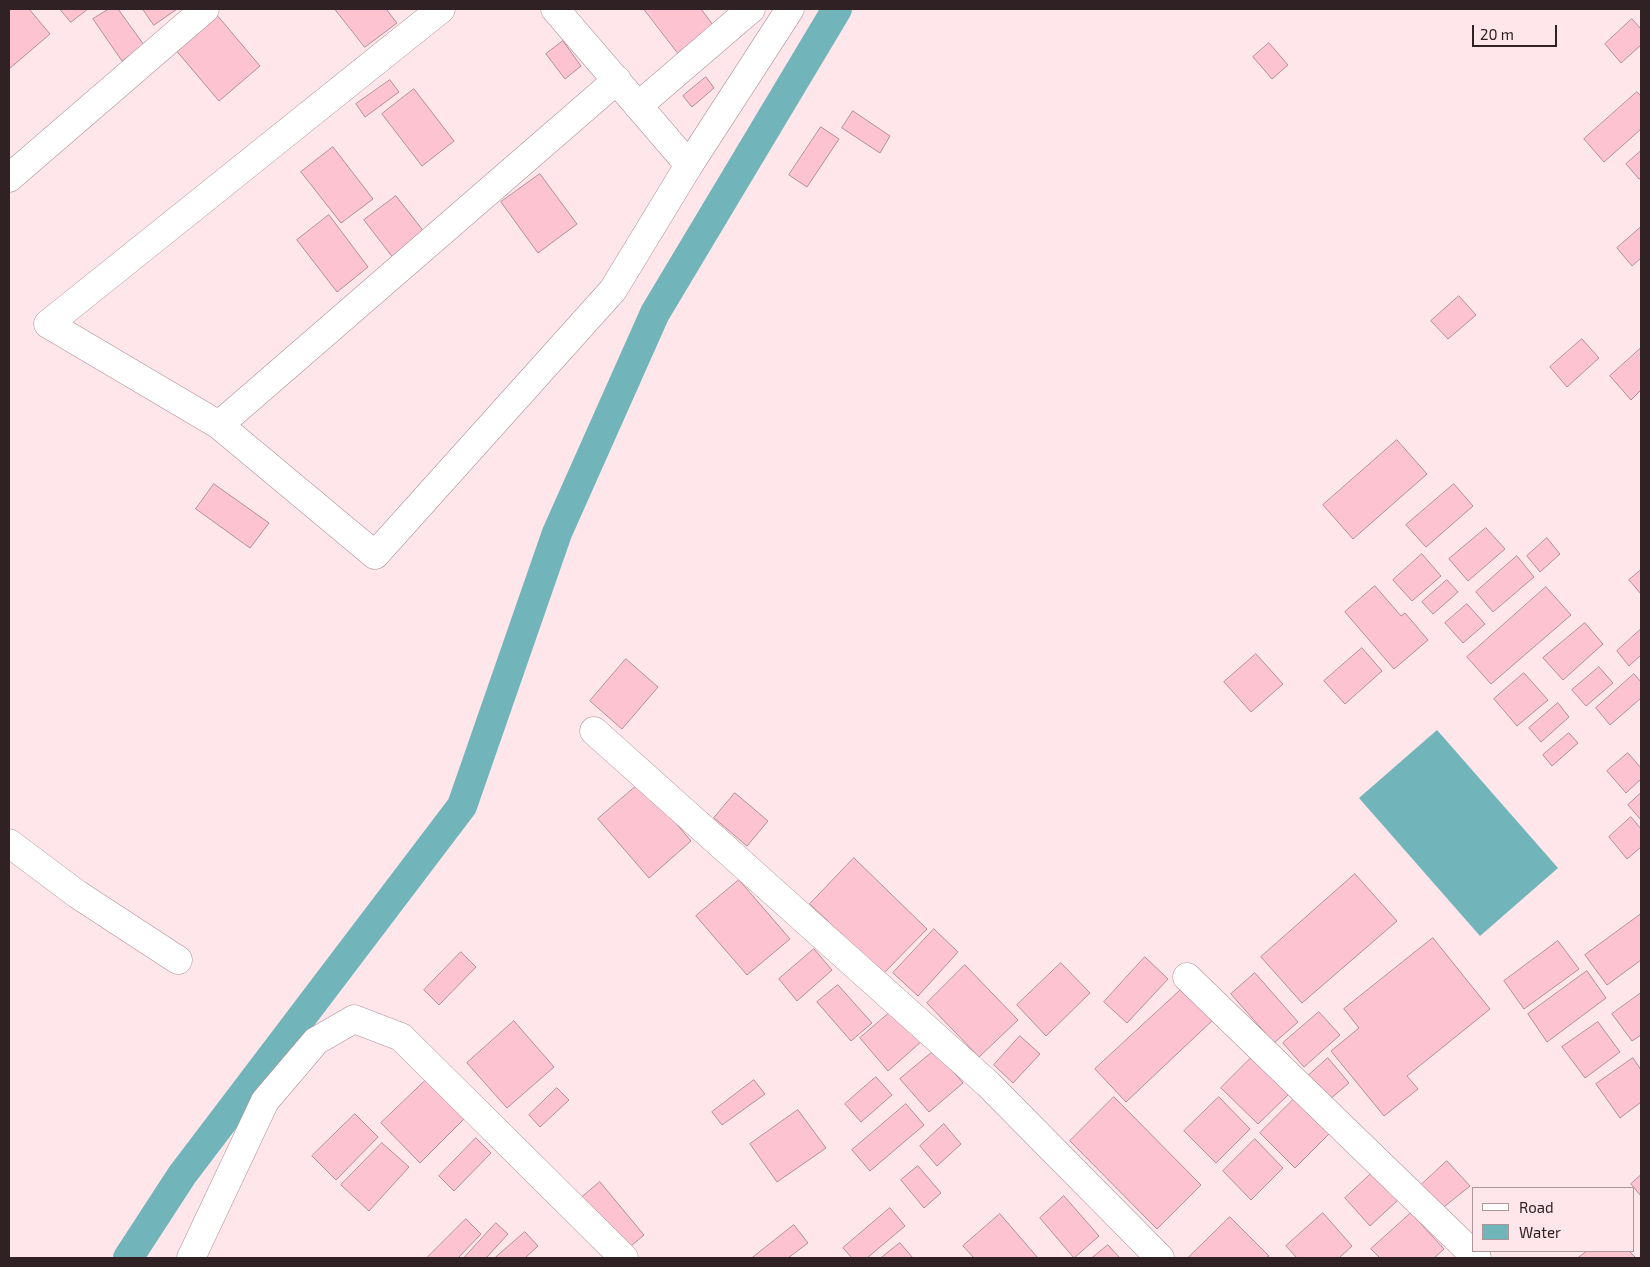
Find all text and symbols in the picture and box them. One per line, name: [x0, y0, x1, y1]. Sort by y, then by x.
scale bar: [1475, 15, 1560, 47]
text: 20 m: [1480, 25, 1514, 43]
legend: [1472, 1187, 1635, 1252]
text: Road: [1519, 1198, 1554, 1216]
text: Water: [1519, 1223, 1561, 1241]

